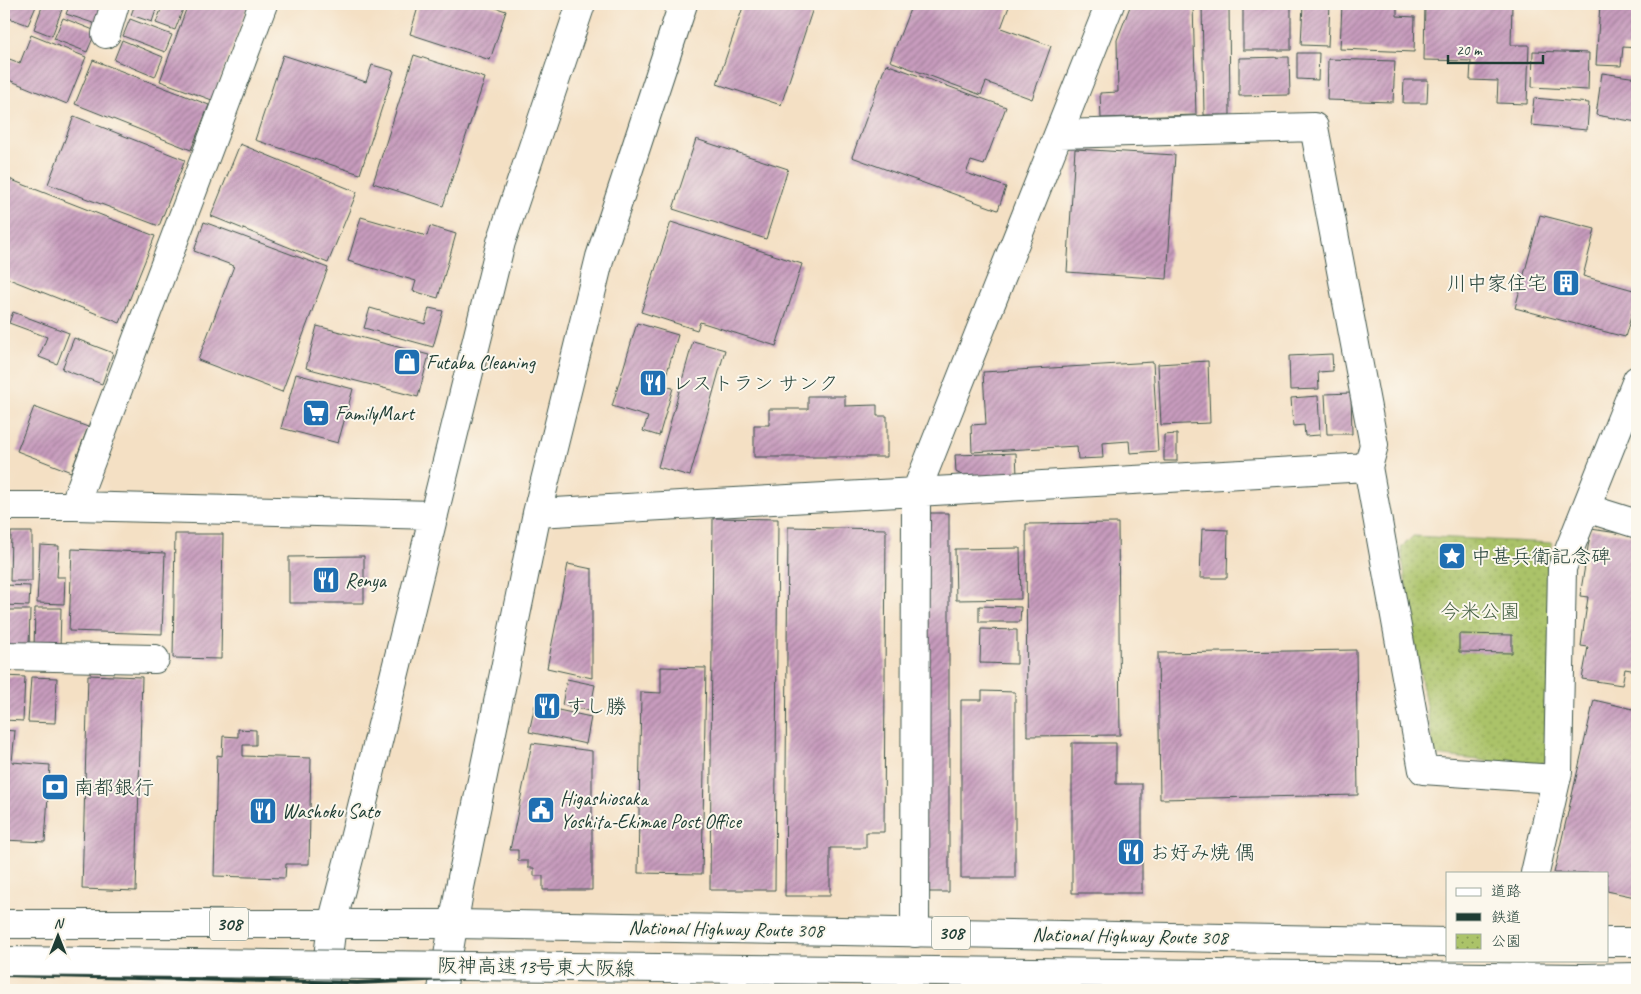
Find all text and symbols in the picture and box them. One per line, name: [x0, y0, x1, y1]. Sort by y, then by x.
scale bar: [1448, 32, 1544, 64]
text: 20 m: [1456, 41, 1483, 60]
building icon: 川中家住宅: [1551, 268, 1581, 298]
place label: 川中家住宅: [1447, 271, 1547, 296]
shop icon: Futaba Cleaning: [392, 347, 422, 377]
place label: Futaba Cleaning: [426, 350, 537, 375]
restaurant icon: レストラン サンク: [638, 368, 668, 398]
place label: レストラン サンク: [672, 371, 838, 396]
supermarket icon: FamilyMart: [301, 398, 331, 428]
place label: FamilyMart: [335, 401, 416, 426]
place icon: 中甚兵衛記念碑: [1437, 541, 1467, 571]
place label: 中甚兵衛記念碑: [1471, 544, 1611, 569]
restaurant icon: Renya: [311, 565, 341, 595]
place label: Renya: [345, 568, 388, 593]
park label: 今米公園: [1440, 599, 1520, 624]
restaurant icon: すし勝: [532, 691, 562, 721]
place label: すし勝: [566, 694, 626, 719]
bank icon: 南都銀行: [40, 772, 70, 802]
place label: 南都銀行: [74, 775, 154, 800]
place label: Higashiosaka Yoshita-Ekimae Post Office: [560, 786, 742, 834]
public building icon: Higashiosaka Yoshita-Ekimae Post Office: [526, 795, 556, 825]
restaurant icon: Washoku Sato: [248, 796, 278, 826]
place label: Washoku Sato: [282, 799, 382, 824]
restaurant icon: お好み焼 偶: [1116, 837, 1146, 867]
place label: お好み焼 偶: [1150, 840, 1255, 865]
legend: [1446, 872, 1608, 962]
text: 道路: [1491, 882, 1521, 901]
road number: 308: [210, 908, 248, 941]
text: 鉄道: [1491, 908, 1521, 927]
north arrow: [32, 912, 82, 962]
text: N: [54, 915, 65, 932]
street label: National Highway Route 308: [628, 915, 826, 943]
road number: 308: [932, 916, 970, 950]
street label: National Highway Route 308: [1032, 922, 1230, 950]
text: 公園: [1491, 932, 1521, 951]
street label: 阪神高速13号東大阪線: [437, 953, 635, 981]

